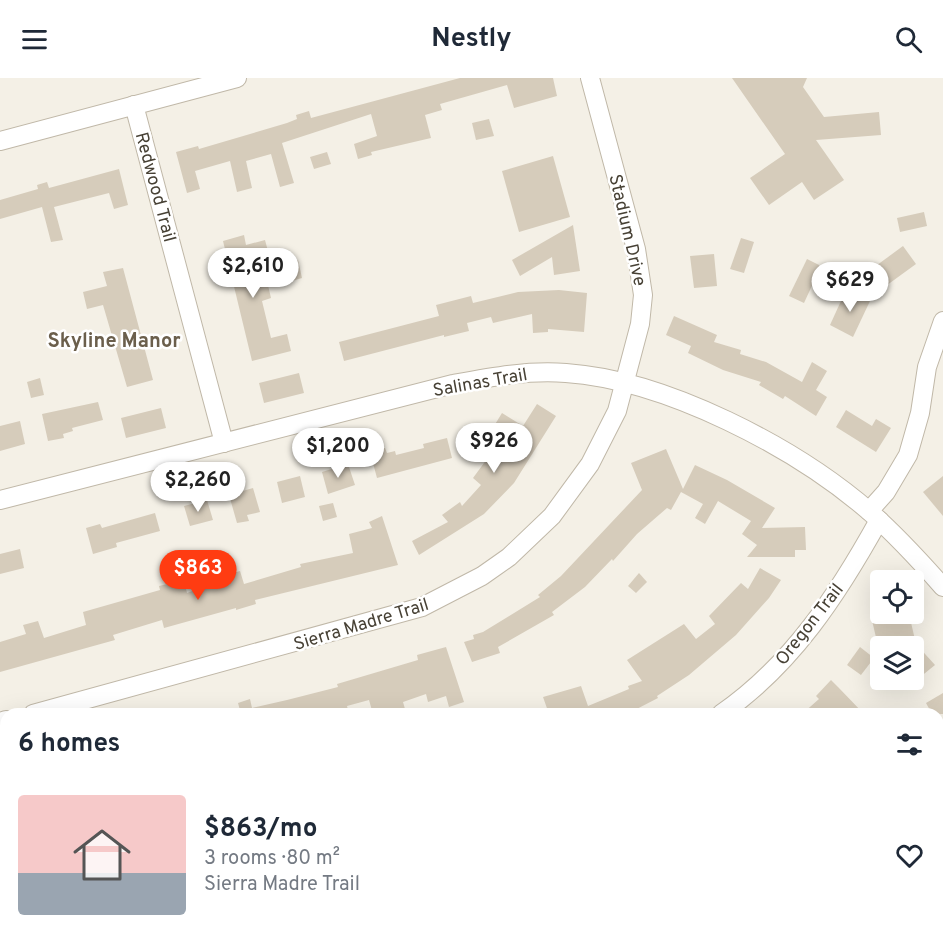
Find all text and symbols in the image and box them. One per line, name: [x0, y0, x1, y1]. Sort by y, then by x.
text: Nestly: [431, 22, 512, 56]
icon: menu: [18, 23, 51, 56]
icon: search: [892, 23, 925, 56]
street label: Redwood Trail: [129, 130, 180, 245]
street label: Stadium Drive: [603, 172, 651, 288]
pin: $2,610: [204, 248, 302, 299]
text: $2,610: [222, 254, 284, 280]
pin: $629: [814, 262, 886, 313]
text: $629: [826, 268, 874, 294]
district label: Skyline Manor: [48, 329, 181, 355]
street label: Salinas Trail: [431, 364, 529, 403]
pin: $926: [458, 423, 530, 474]
pin: $1,200: [289, 428, 387, 479]
text: $926: [470, 429, 518, 455]
text: $1,200: [306, 434, 370, 460]
pin: $2,260: [149, 462, 247, 513]
text: $2,260: [165, 468, 231, 494]
pin: $863: [162, 550, 234, 601]
text: $863: [174, 556, 222, 582]
map controls: [870, 570, 924, 690]
button: locate: [870, 570, 924, 624]
street label: Oregon Trail: [771, 579, 849, 671]
street label: Sierra Madre Trail: [291, 594, 432, 657]
button: layers: [870, 636, 924, 690]
text: 6 homes: [18, 728, 120, 761]
icon: filters: [893, 728, 926, 761]
text: $863/mo: [204, 813, 317, 846]
icon: home: [66, 819, 138, 891]
icon: heart: [893, 839, 926, 872]
text: 3 rooms · 80 m²: [204, 846, 340, 872]
text: Sierra Madre Trail: [204, 872, 360, 898]

